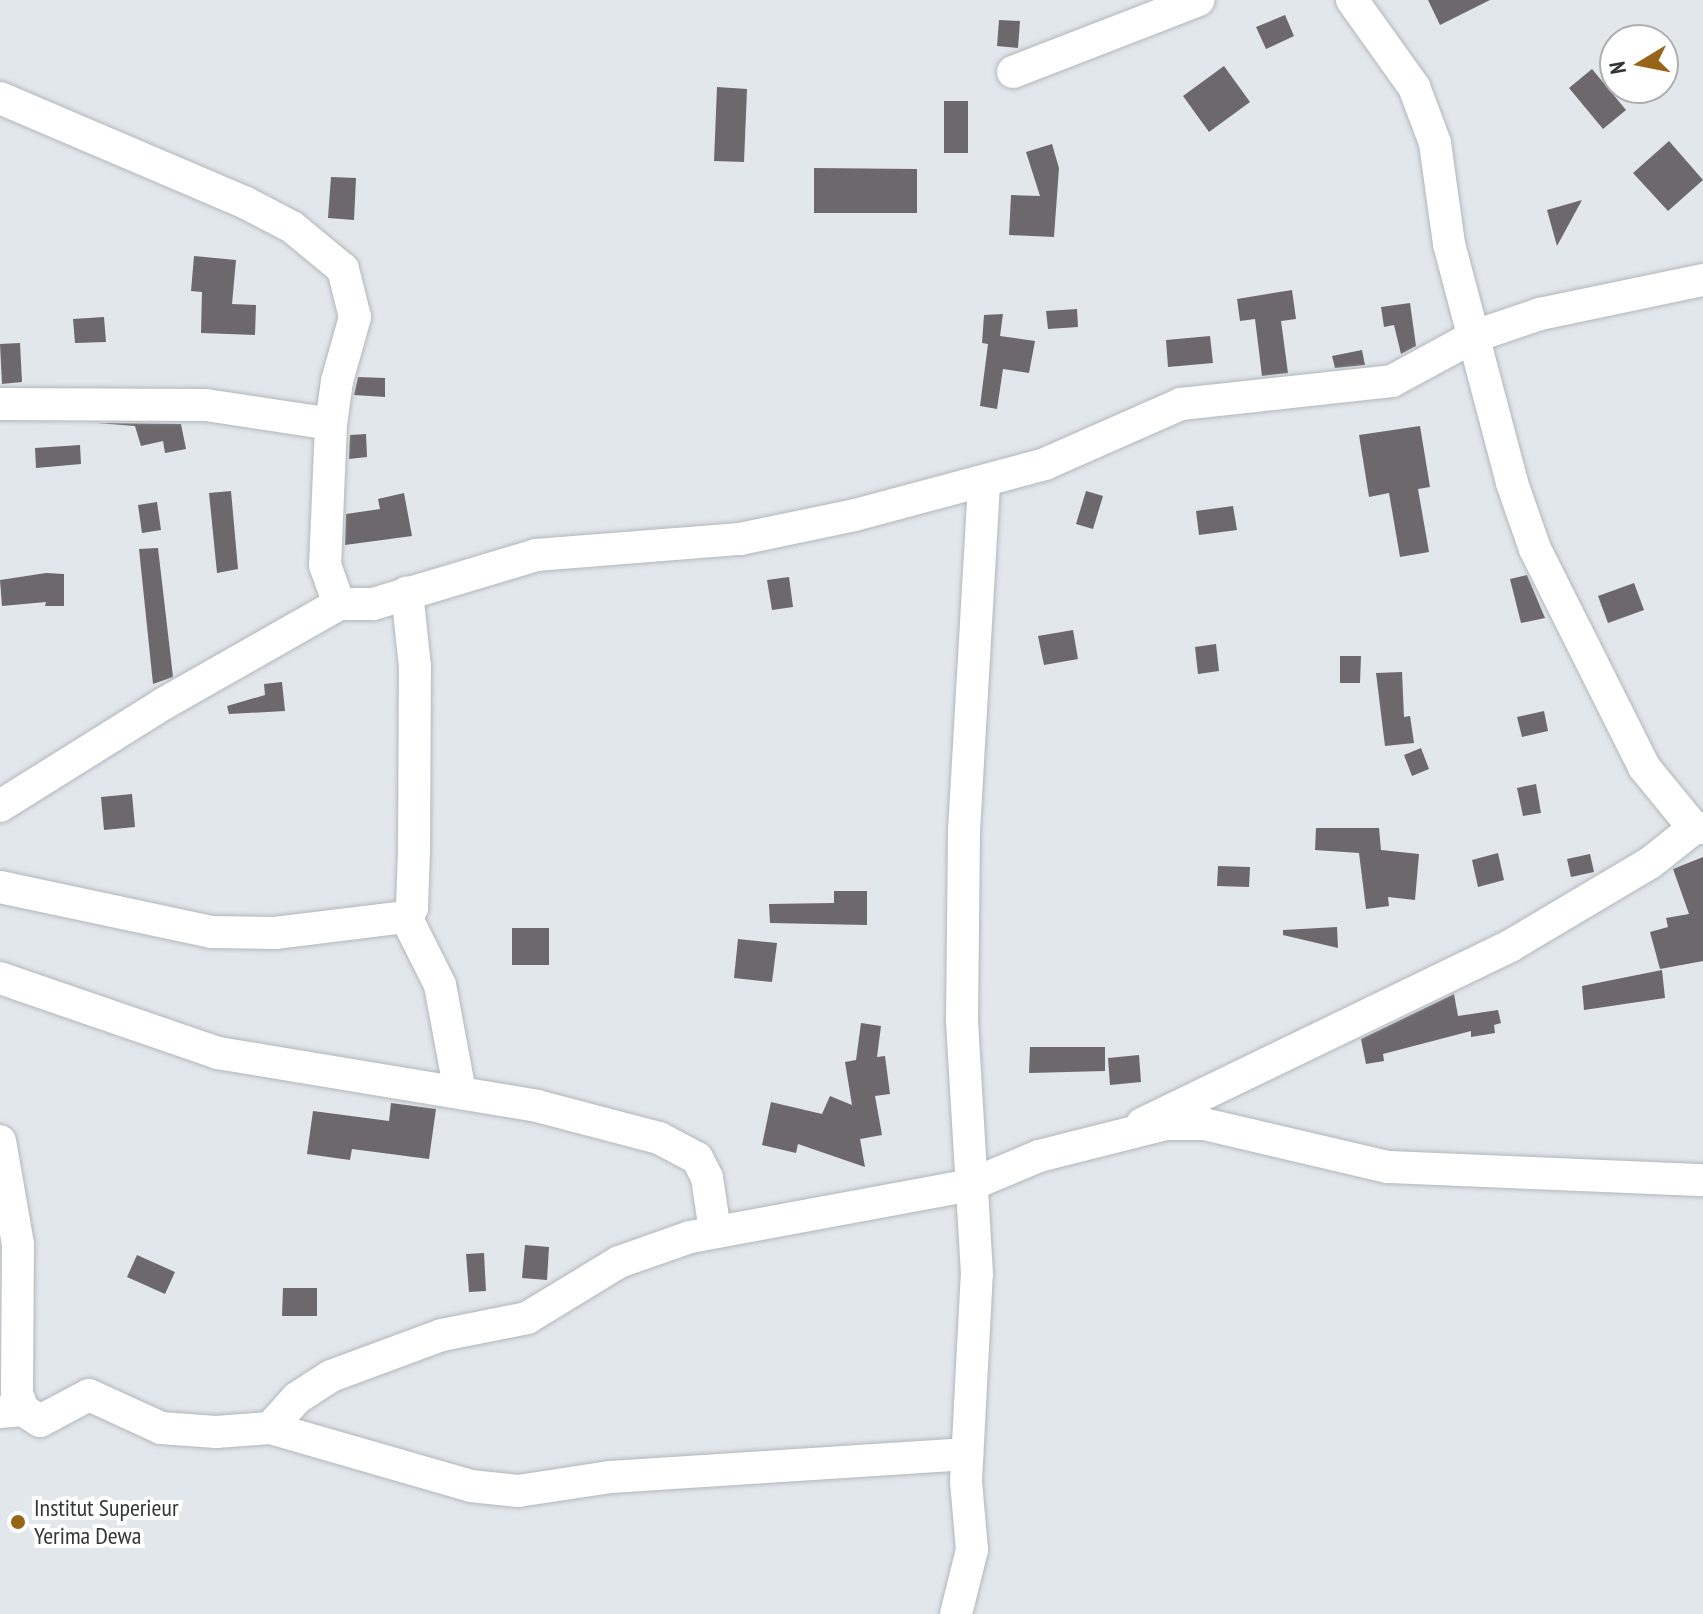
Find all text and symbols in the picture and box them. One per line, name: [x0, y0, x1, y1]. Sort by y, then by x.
north arrow: [1599, 24, 1679, 104]
text: N: [1603, 60, 1632, 76]
place label: Institut Superieur Yerima Dewa: [34, 1494, 178, 1550]
marker: Institut Superieur Yerima Dewa: [9, 1513, 27, 1531]

